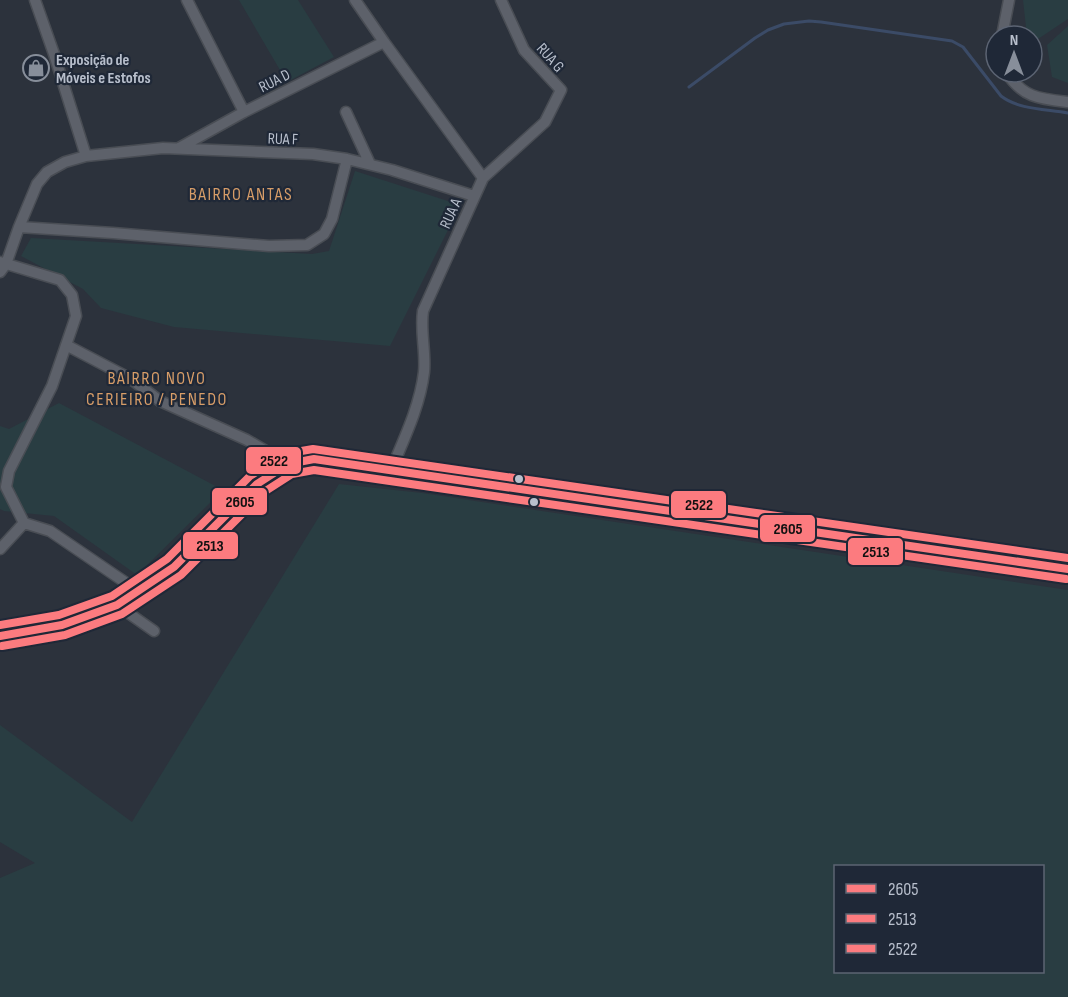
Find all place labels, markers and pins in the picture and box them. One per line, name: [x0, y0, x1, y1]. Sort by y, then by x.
place label: Exposição de Móveis e Estofos: [56, 51, 151, 88]
shop icon: Exposição de Móveis e Estofos: [21, 53, 51, 83]
unlabelled marker: [513, 473, 525, 485]
unlabelled marker: [528, 496, 540, 508]

